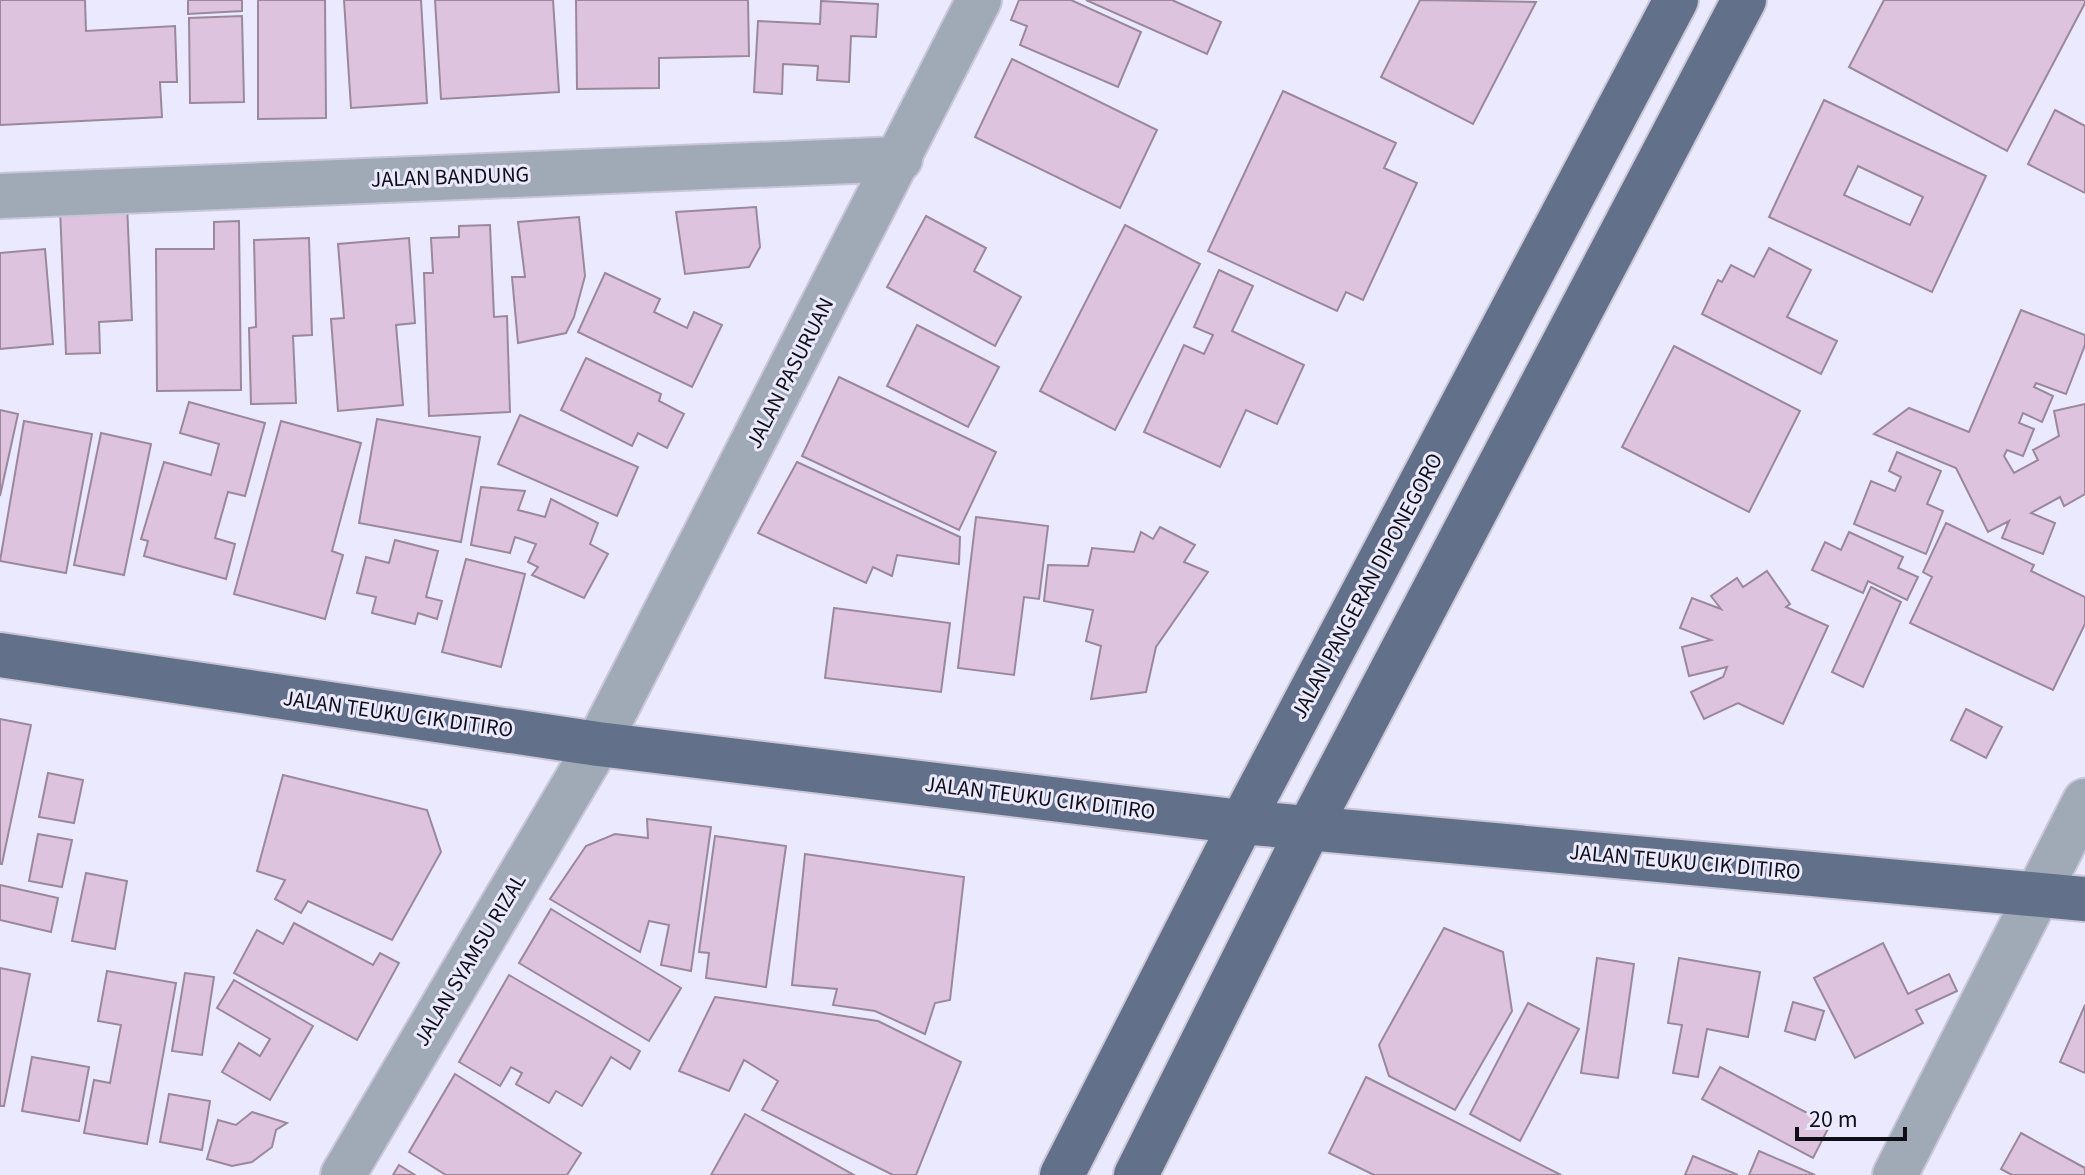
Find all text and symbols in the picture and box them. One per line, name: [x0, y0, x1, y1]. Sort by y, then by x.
street label: JALAN BANDUNG: [370, 158, 530, 196]
street label: JALAN PASURUAN: [738, 292, 842, 454]
street label: JALAN PANGERAN DIPONEGORO: [1283, 447, 1451, 725]
street label: JALAN TEUKU CIK DITIRO: [281, 682, 515, 746]
street label: JALAN TEUKU CIK DITIRO: [923, 768, 1157, 828]
street label: JALAN TEUKU CIK DITIRO: [1568, 836, 1802, 888]
street label: JALAN SYAMSU RIZAL: [406, 867, 534, 1052]
scale bar: [1797, 1091, 1905, 1141]
text: 20 m: [1809, 1102, 1858, 1137]

